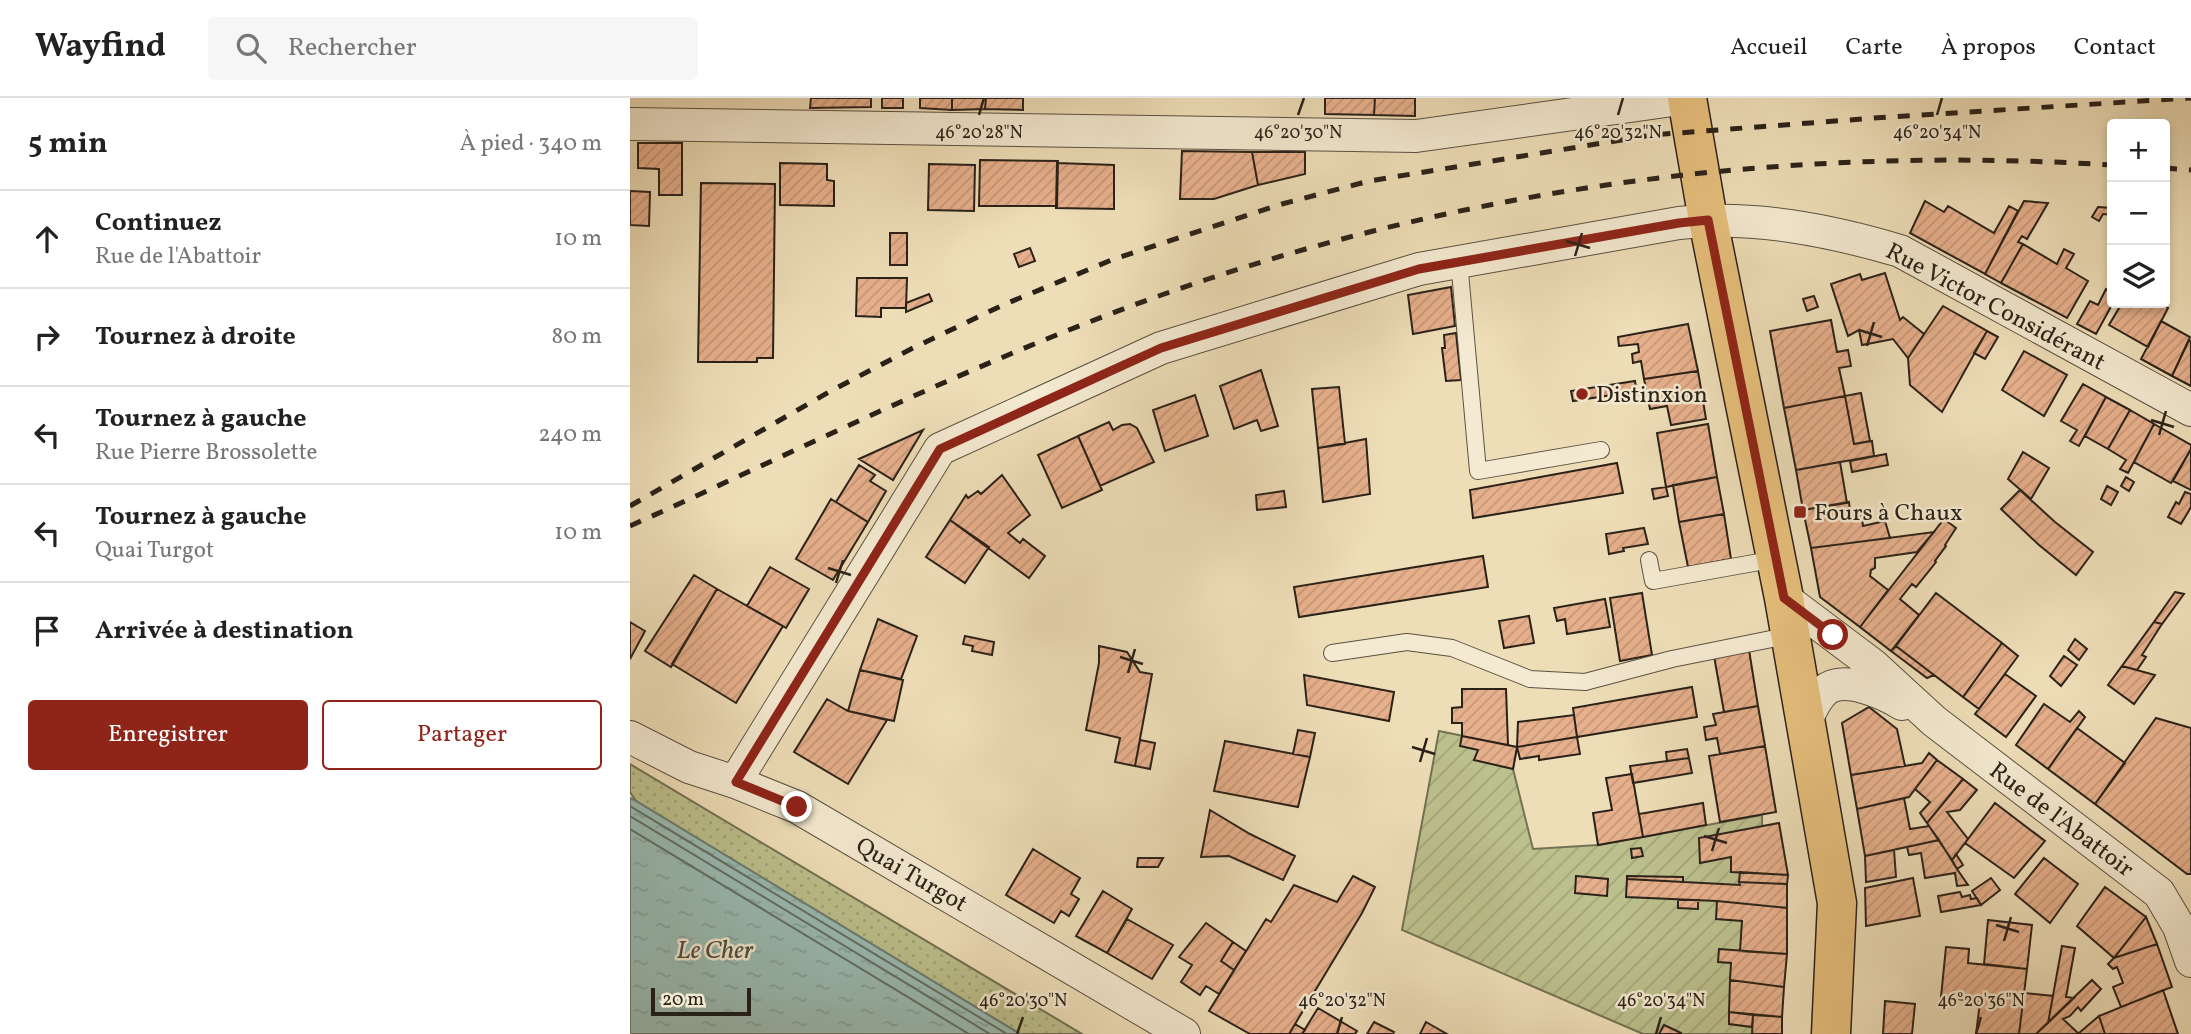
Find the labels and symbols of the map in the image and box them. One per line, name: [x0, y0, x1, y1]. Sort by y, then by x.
text: 46°20'28"N: [935, 121, 1023, 146]
text: 46°20'30"N: [1254, 121, 1342, 146]
text: 46°20'32"N: [1574, 121, 1662, 146]
text: 46°20'34"N: [1893, 121, 1981, 146]
street label: Rue Victor Considérant: [1879, 235, 2111, 380]
place label: Distinxion: [1596, 379, 1708, 413]
marker: Distinxion: [1574, 386, 1590, 402]
place label: Fours à Chaux: [1814, 497, 1962, 531]
marker: Fours à Chaux: [1792, 504, 1808, 520]
route start: [1817, 619, 1848, 650]
street label: Rue de l'Abattoir: [1981, 755, 2140, 886]
route end: [781, 791, 812, 822]
street label: Quai Turgot: [849, 830, 973, 922]
water label: Le Cher: [676, 933, 754, 969]
scale bar: [651, 985, 751, 1017]
text: 46°20'30"N: [979, 989, 1067, 1014]
text: 46°20'32"N: [1298, 989, 1386, 1014]
text: 46°20'34"N: [1617, 989, 1705, 1014]
text: 46°20'36"N: [1937, 989, 2025, 1014]

